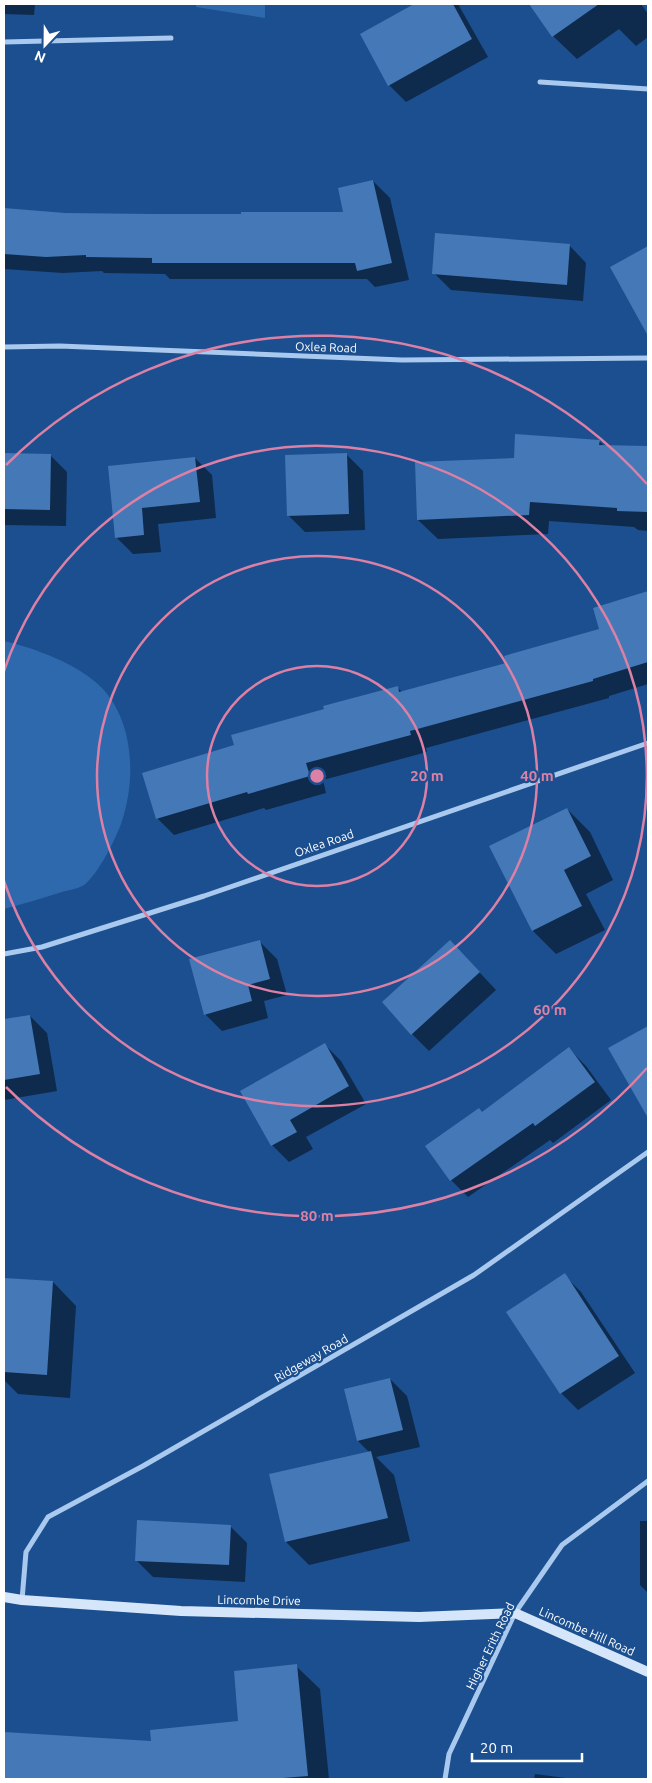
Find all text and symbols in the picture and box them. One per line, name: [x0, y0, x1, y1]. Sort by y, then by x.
north arrow: [20, 20, 70, 70]
text: N: [32, 48, 48, 66]
street label: Oxlea Road: [295, 339, 357, 355]
centre of rings: [308, 767, 326, 785]
text: 20 m: [410, 767, 444, 784]
text: 40 m: [520, 767, 554, 784]
street label: Oxlea Road: [293, 827, 355, 859]
text: 60 m: [533, 1001, 567, 1018]
text: 80 m: [300, 1207, 334, 1224]
street label: Ridgeway Road: [272, 1332, 350, 1384]
street label: Lincombe Drive: [217, 1593, 301, 1607]
street label: Higher Erith Road: [463, 1600, 517, 1692]
street label: Lincombe Hill Road: [537, 1604, 637, 1658]
scale bar: [472, 1730, 582, 1762]
text: 20 m: [480, 1739, 513, 1756]

